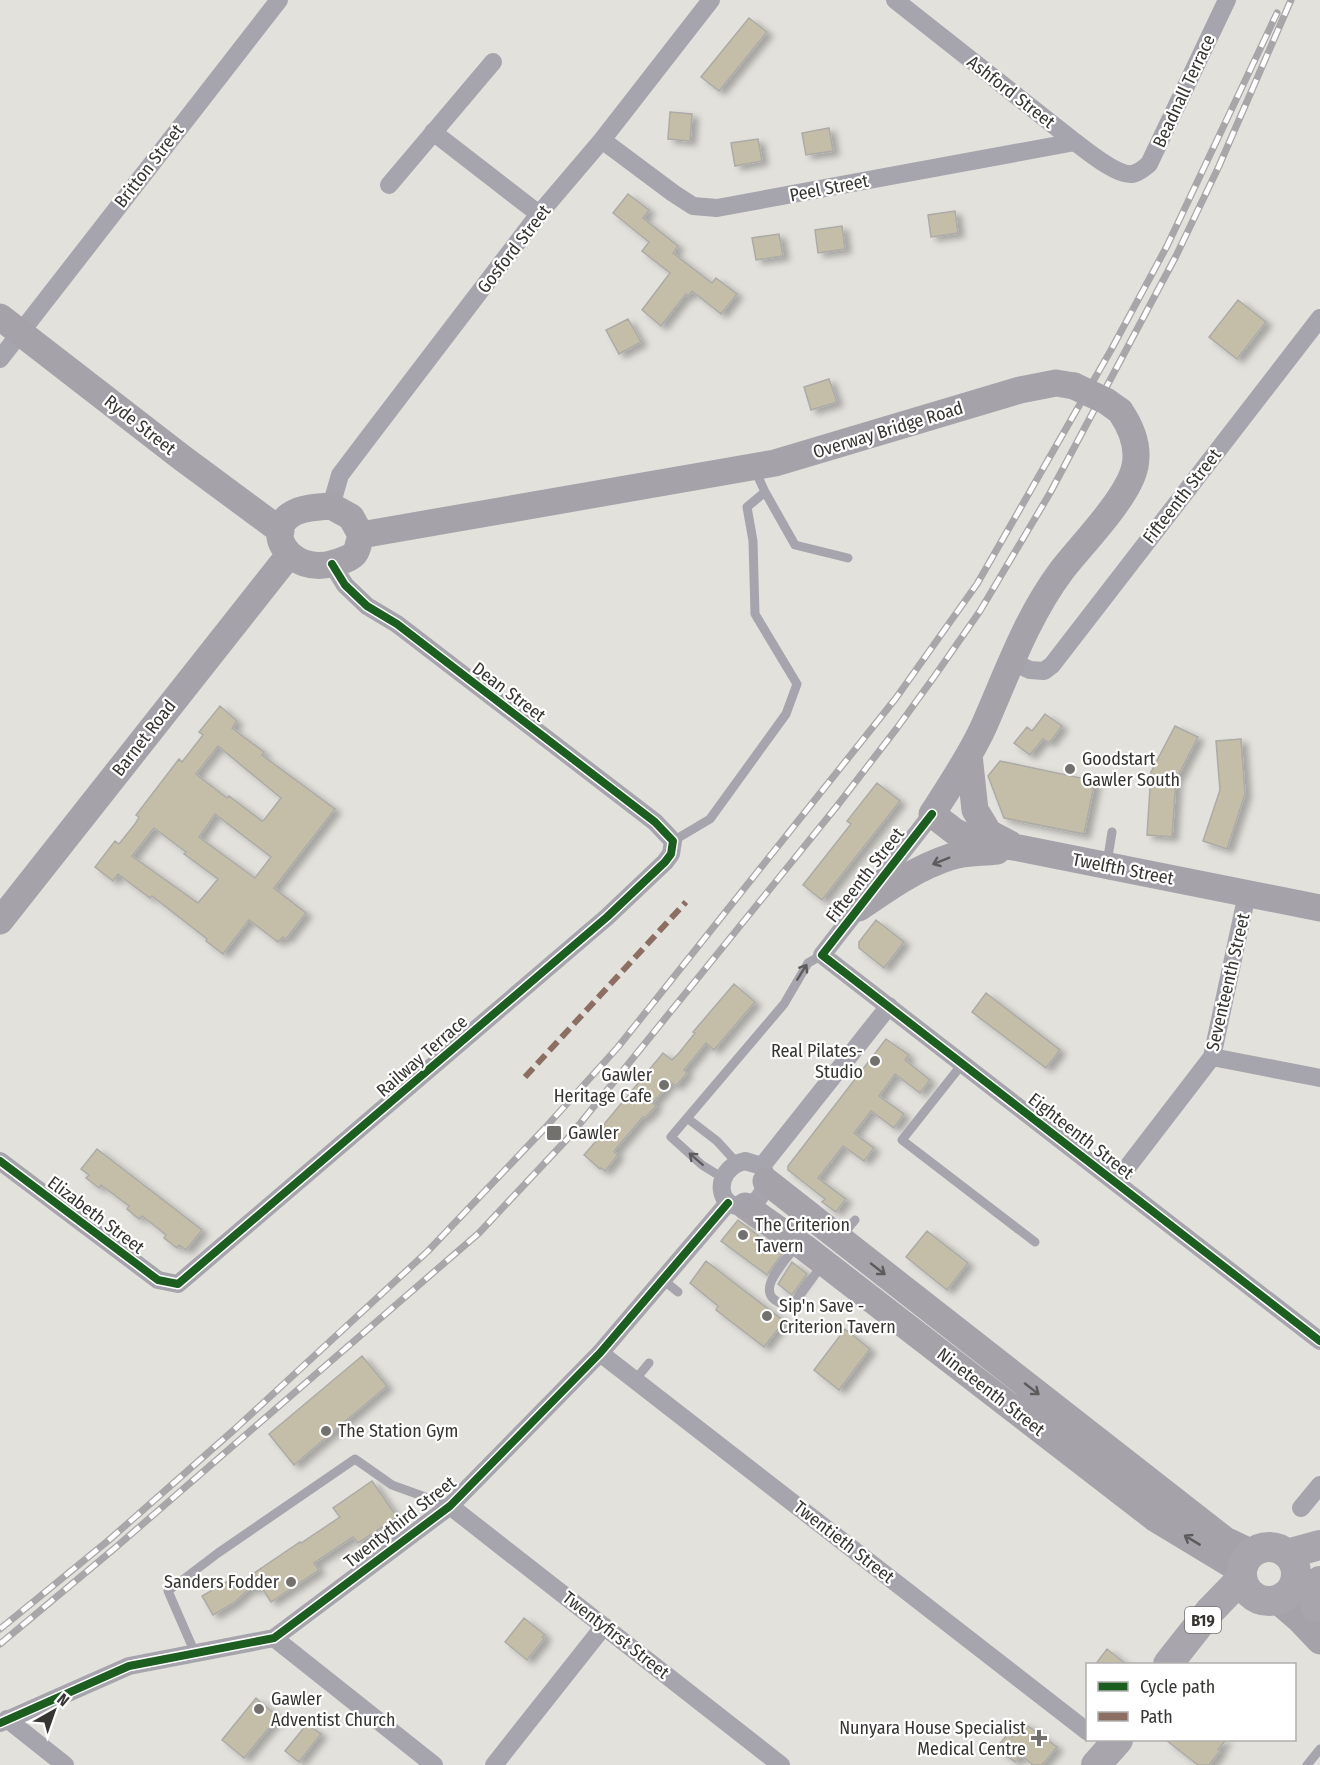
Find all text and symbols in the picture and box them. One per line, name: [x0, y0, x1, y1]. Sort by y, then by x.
street label: Beadnall Terrace: [1148, 31, 1220, 151]
street label: Ashford Street: [963, 51, 1059, 133]
street label: Britton Street: [110, 120, 188, 212]
street label: Peel Street: [788, 170, 870, 206]
street label: Gosford Street: [473, 200, 555, 298]
street label: Ryde Street: [100, 390, 180, 460]
street label: Overway Bridge Road: [810, 397, 966, 463]
street label: Fifteenth Street: [1138, 444, 1226, 548]
street label: Dean Street: [468, 657, 550, 727]
street label: Barnet Road: [107, 695, 181, 781]
place label: Goodstart Gawler South: [1082, 748, 1180, 791]
marker: Goodstart Gawler South: [1063, 762, 1077, 776]
street label: Fifteenth Street: [821, 823, 909, 927]
street label: Twelfth Street: [1071, 848, 1176, 890]
one-way arrow: [932, 856, 951, 867]
street label: Seventeenth Street: [1201, 911, 1255, 1053]
one-way arrow: [797, 964, 809, 981]
street label: Railway Terrace: [372, 1010, 472, 1102]
place label: Real Pilates- Studio: [771, 1040, 863, 1083]
marker: Real Pilates- Studio: [868, 1054, 882, 1068]
place label: Gawler Heritage Cafe: [554, 1064, 653, 1107]
marker: Gawler Heritage Cafe: [657, 1078, 671, 1092]
street label: Eighteenth Street: [1024, 1088, 1138, 1184]
place label: Gawler: [568, 1122, 619, 1144]
marker: Gawler: [545, 1124, 563, 1142]
one-way arrow: [689, 1152, 704, 1166]
street label: Elizabeth Street: [43, 1171, 149, 1259]
place label: The Criterion Tavern: [755, 1214, 850, 1257]
marker: The Criterion Tavern: [736, 1228, 750, 1242]
one-way arrow: [870, 1262, 886, 1275]
place label: Sip'n Save - Criterion Tavern: [779, 1295, 896, 1338]
marker: Sip'n Save - Criterion Tavern: [760, 1309, 774, 1323]
street label: Nineteenth Street: [933, 1343, 1049, 1441]
one-way arrow: [1024, 1382, 1040, 1395]
place label: The Station Gym: [338, 1420, 458, 1442]
marker: The Station Gym: [319, 1424, 333, 1438]
street label: Twentythird Street: [340, 1472, 460, 1572]
street label: Twentieth Street: [789, 1496, 899, 1588]
one-way arrow: [1184, 1533, 1201, 1545]
place label: Sanders Fodder: [164, 1571, 280, 1593]
marker: Sanders Fodder: [284, 1575, 298, 1589]
street label: Twentyfirst Street: [558, 1587, 674, 1684]
road number: B19: [1185, 1607, 1221, 1633]
legend: [1086, 1663, 1296, 1741]
text: Cycle path: [1140, 1676, 1215, 1698]
north arrow: [24, 1681, 84, 1741]
place label: Gawler Adventist Church: [271, 1688, 396, 1731]
text: N: [54, 1690, 73, 1710]
marker: Gawler Adventist Church: [252, 1702, 266, 1716]
text: Path: [1140, 1706, 1173, 1728]
place label: Nunyara House Specialist Medical Centre: [839, 1717, 1026, 1760]
marker: Nunyara House Specialist Medical Centre: [1030, 1729, 1048, 1747]

